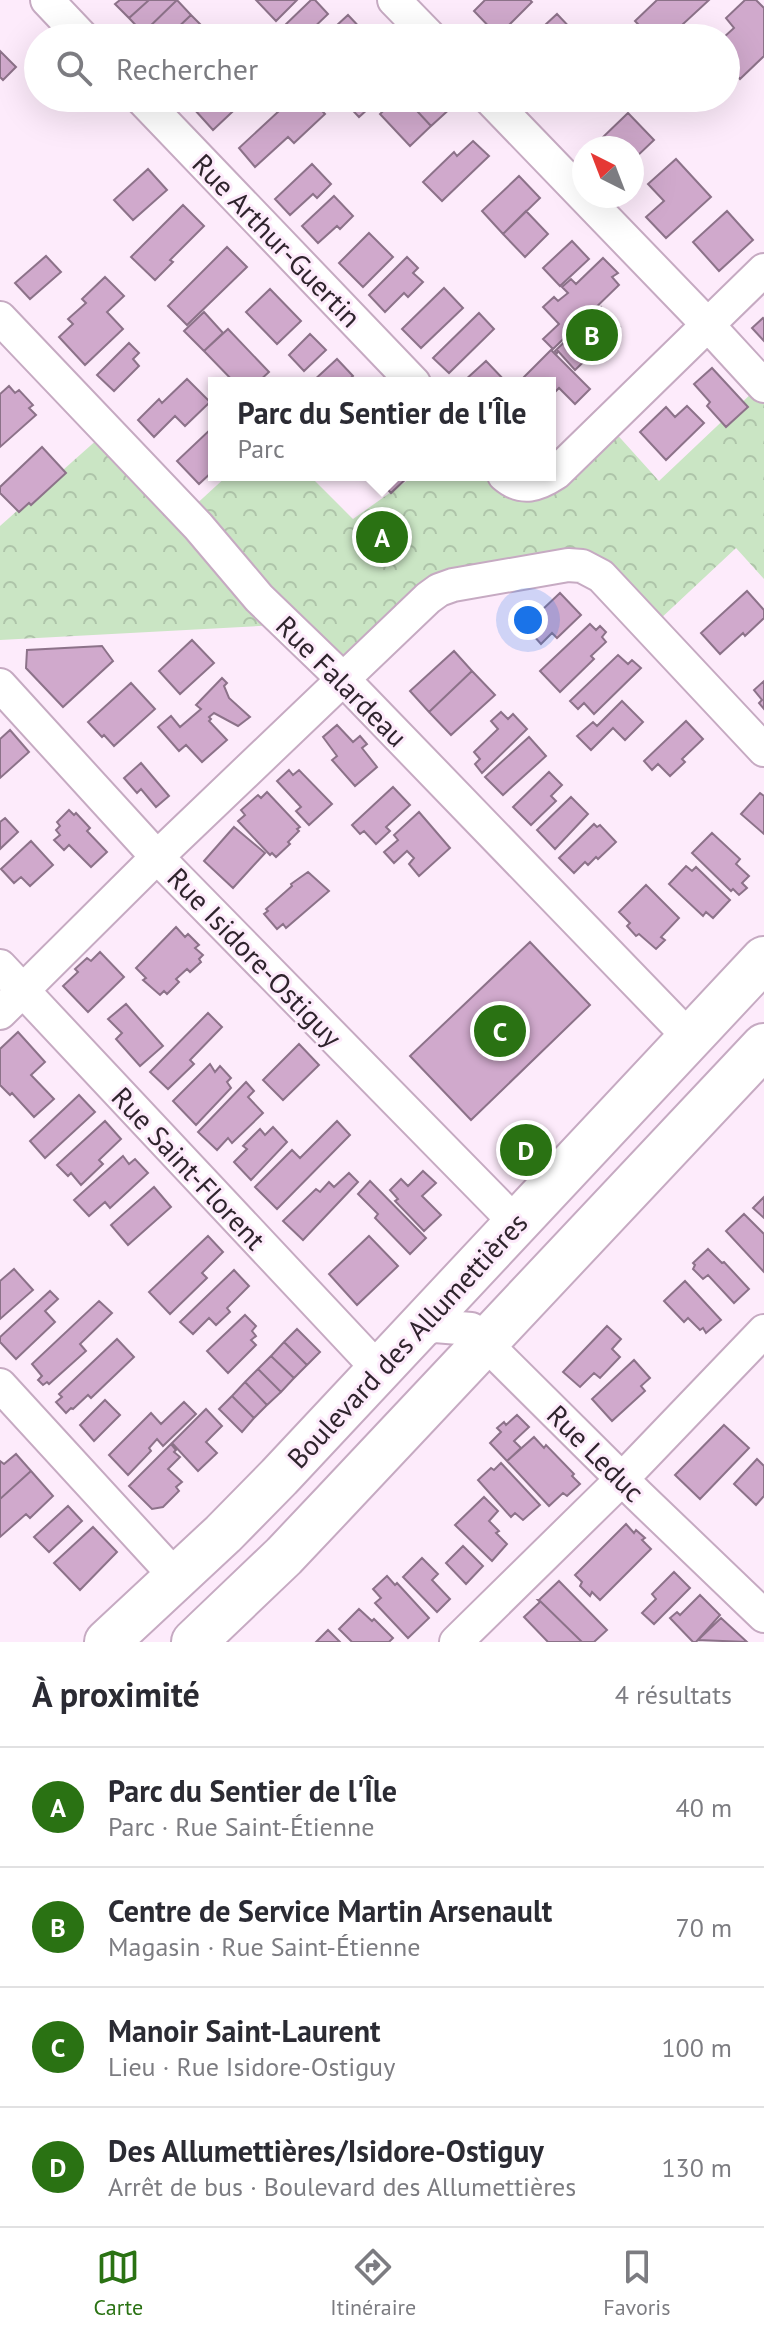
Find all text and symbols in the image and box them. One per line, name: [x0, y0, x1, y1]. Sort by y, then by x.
search box: [24, 24, 740, 112]
icon: search: [52, 46, 96, 90]
text: Rechercher: [116, 49, 258, 88]
north arrow: [572, 136, 644, 208]
street label: Rue Arthur-Guertin: [185, 145, 369, 335]
pin: B: [566, 305, 618, 365]
popup: [208, 377, 556, 481]
text: Parc du Sentier de l'Île: [238, 393, 526, 432]
text: Parc: [238, 432, 285, 465]
pin: A: [356, 507, 408, 567]
your location: [508, 600, 548, 640]
street label: Rue Falardeau: [268, 607, 416, 755]
street label: Rue Isidore-Ostiguy: [160, 859, 350, 1055]
pin: C: [474, 1001, 526, 1061]
street label: Rue Saint-Florent: [104, 1079, 274, 1258]
pin: D: [500, 1120, 552, 1180]
street label: Boulevard des Allumettières: [279, 1204, 535, 1476]
street label: Rue Leduc: [539, 1396, 653, 1510]
text: À proximité: [32, 1672, 200, 1716]
text: 4 résultats: [615, 1678, 732, 1711]
text: Parc du Sentier de l'Île: [108, 1771, 397, 1810]
text: A: [50, 1791, 66, 1824]
text: 40 m: [676, 1791, 732, 1824]
text: Parc · Rue Saint-Étienne: [108, 1810, 374, 1843]
text: Centre de Service Martin Arsenault: [108, 1891, 552, 1930]
text: B: [50, 1911, 66, 1944]
text: 70 m: [676, 1911, 732, 1944]
text: Magasin · Rue Saint-Étienne: [108, 1930, 420, 1963]
text: Manoir Saint-Laurent: [108, 2011, 381, 2050]
text: C: [51, 2031, 65, 2064]
text: 100 m: [661, 2031, 732, 2064]
text: Lieu · Rue Isidore-Ostiguy: [108, 2050, 395, 2083]
text: Des Allumettières/Isidore-Ostiguy: [108, 2131, 544, 2170]
text: D: [50, 2151, 66, 2184]
text: 130 m: [661, 2151, 732, 2184]
text: Arrêt de bus · Boulevard des Allumettières: [108, 2170, 576, 2203]
tab: Carte: [94, 2245, 143, 2321]
tab: Itinéraire: [330, 2245, 416, 2321]
tab: Favoris: [603, 2245, 670, 2321]

